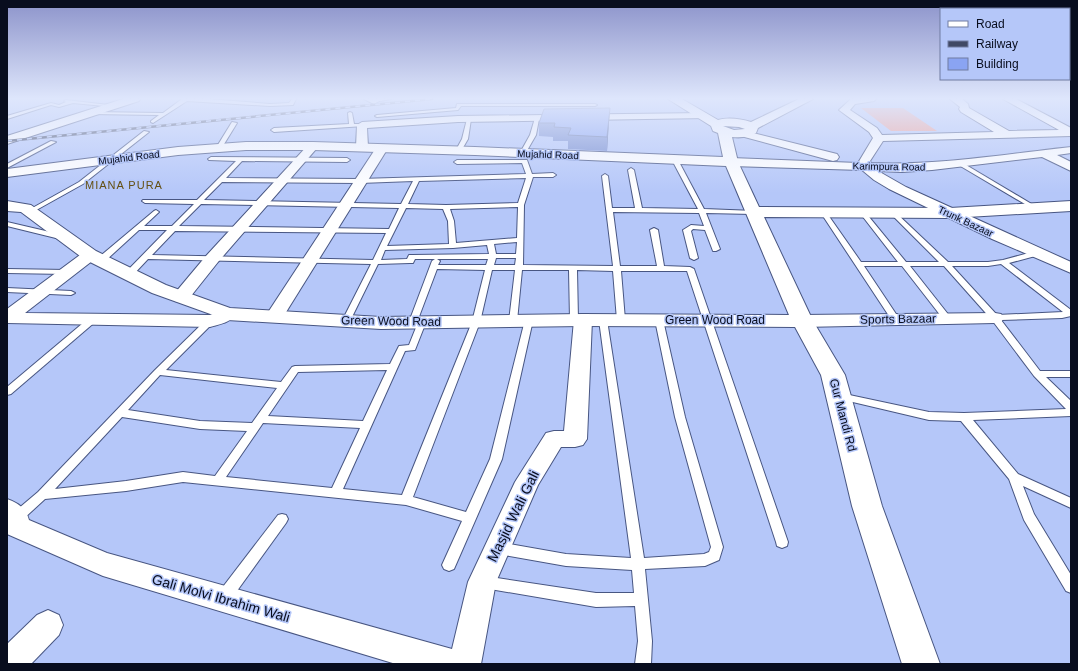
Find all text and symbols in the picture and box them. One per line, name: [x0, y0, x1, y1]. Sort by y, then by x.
legend: [940, 8, 1070, 80]
text: Road: [976, 17, 1005, 31]
text: Railway: [976, 37, 1018, 51]
text: Building: [976, 57, 1019, 71]
street label: Mujahid Road: [98, 148, 160, 167]
street label: Mujahid Road: [517, 148, 579, 161]
street label: Karimpura Road: [852, 160, 925, 173]
district label: MIANA PURA: [85, 179, 163, 191]
street label: Trunk Bazaar: [936, 204, 996, 239]
street label: Sports Bazaar: [860, 311, 936, 327]
street label: Green Wood Road: [341, 313, 441, 329]
street label: Green Wood Road: [665, 313, 765, 327]
street label: Gur Mandi Rd: [827, 377, 859, 453]
street label: Masjid Wali Gali: [484, 468, 542, 564]
street label: Gali Molvi Ibrahim Wali: [150, 571, 292, 625]

